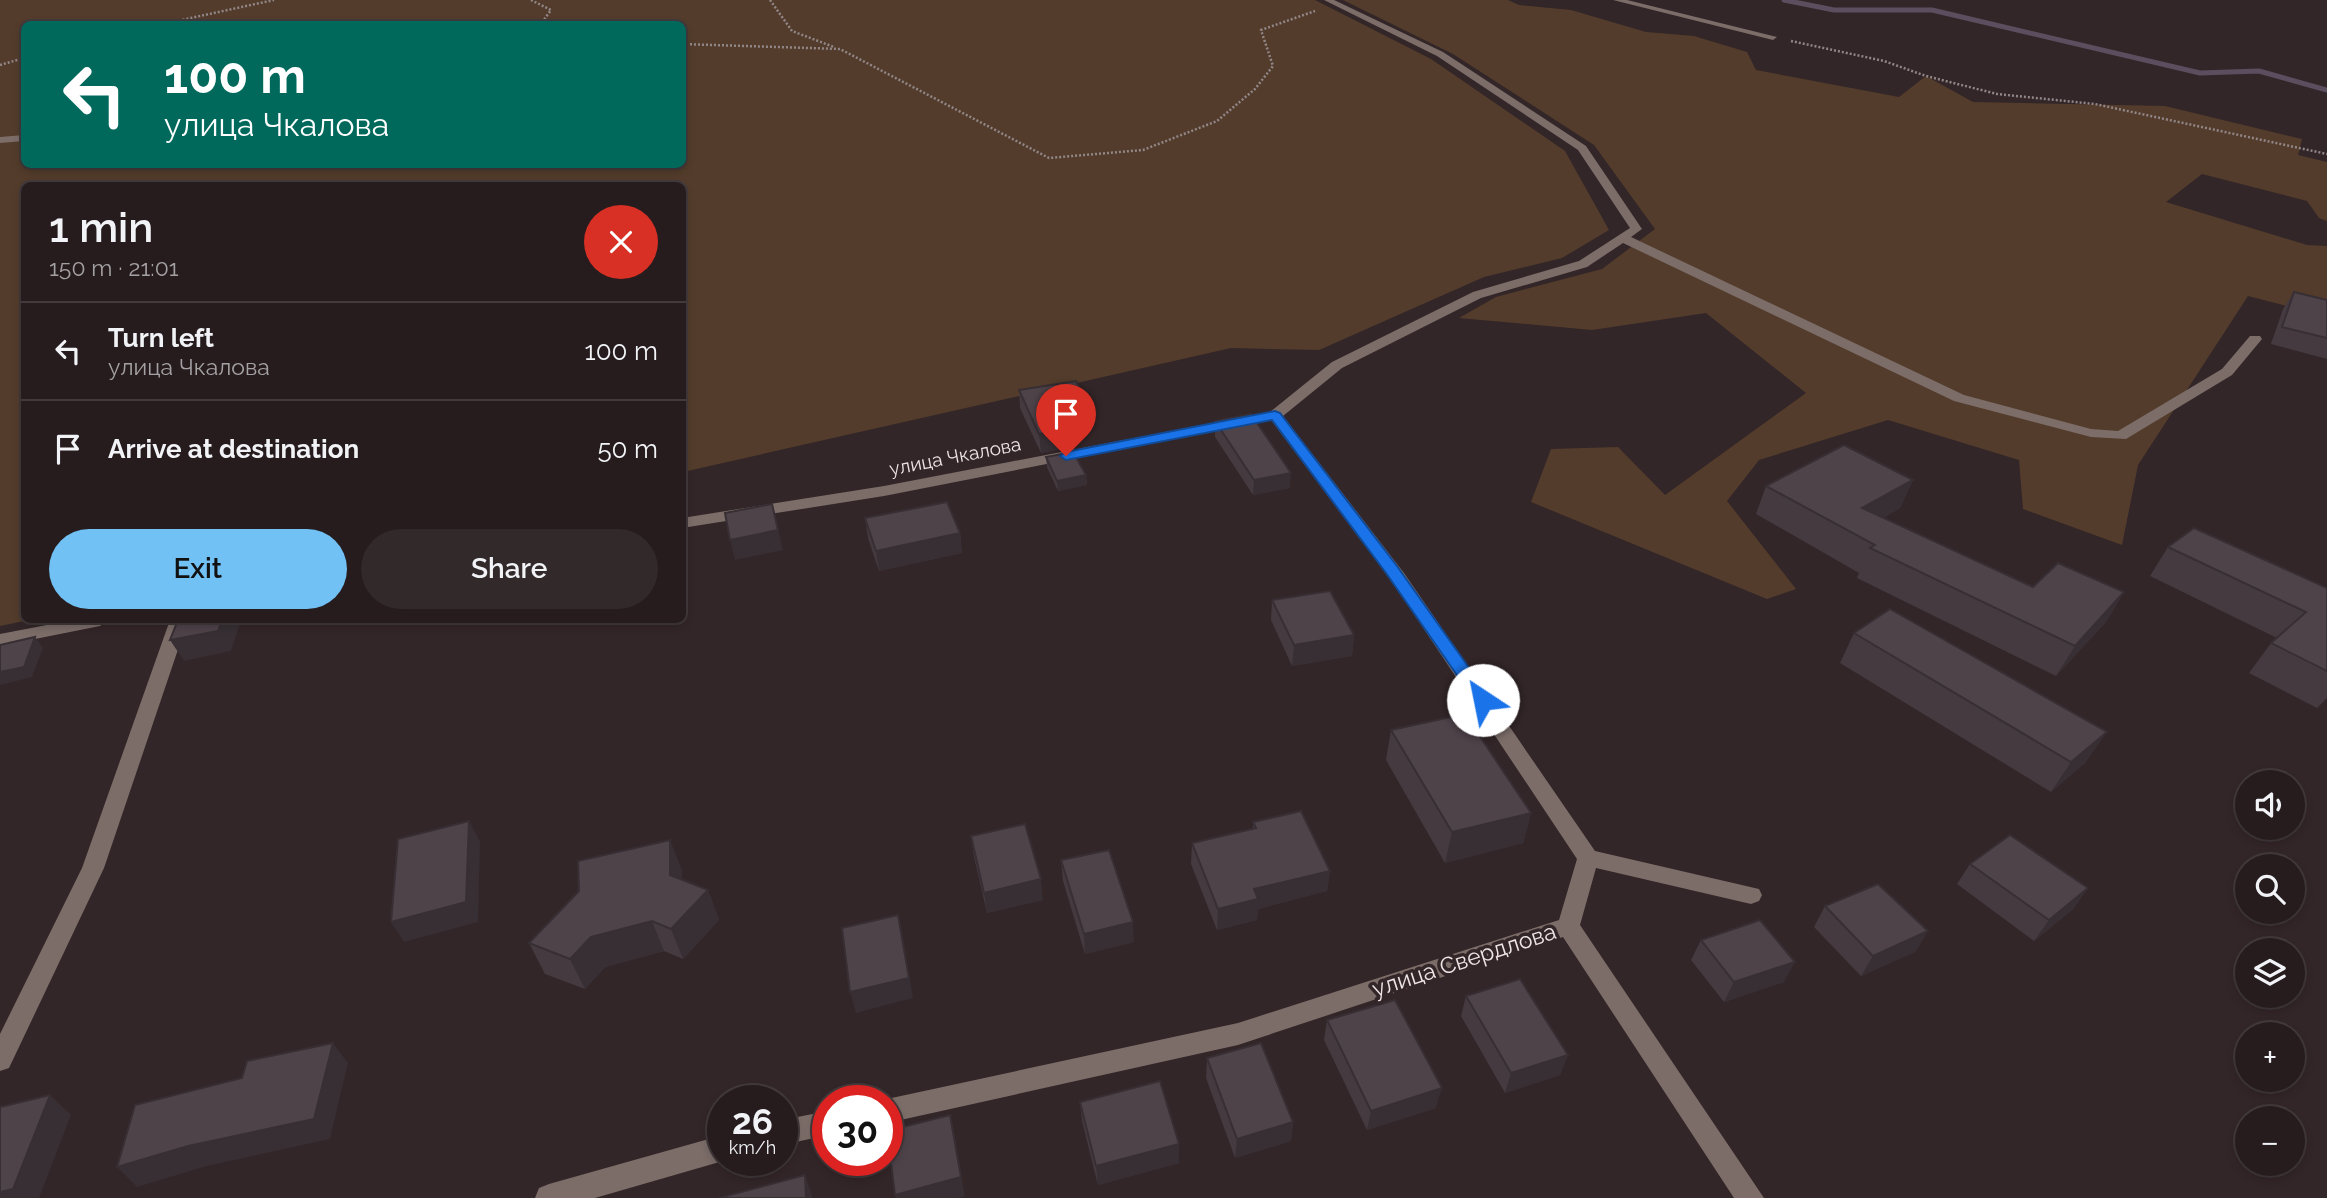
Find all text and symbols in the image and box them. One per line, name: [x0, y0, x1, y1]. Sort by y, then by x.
text: 100 m: [164, 47, 306, 104]
icon: left: [49, 49, 140, 140]
text: улица Чкалова: [164, 106, 389, 143]
text: 1 min: [49, 203, 153, 252]
button: close: [584, 205, 658, 279]
text: 150 m · 21:01: [49, 254, 179, 281]
text: Turn left: [108, 323, 214, 353]
icon: left: [49, 332, 87, 370]
text: 100 m: [585, 336, 658, 366]
text: улица Чкалова: [108, 353, 270, 380]
pin: [1036, 384, 1096, 456]
icon: arrive: [1047, 395, 1085, 433]
icon: arrive: [49, 430, 87, 468]
street label: улица Чкалова: [887, 432, 1023, 480]
text: Arrive at destination: [108, 434, 359, 464]
text: 50 m: [597, 434, 658, 464]
button: Exit: [49, 529, 347, 609]
button: Share: [361, 529, 658, 609]
position arrow: [1446, 663, 1520, 737]
map controls: [2235, 770, 2305, 1176]
button: sound: [2235, 770, 2305, 840]
button: search: [2235, 854, 2305, 924]
street label: улица Свердлова: [1369, 917, 1559, 1002]
button: layers: [2235, 938, 2305, 1008]
button: +: [2235, 1022, 2305, 1092]
speed limit sign: 30: [812, 1085, 903, 1176]
text: 26: [732, 1101, 773, 1142]
button: −: [2235, 1106, 2305, 1176]
text: km/h: [729, 1137, 776, 1158]

